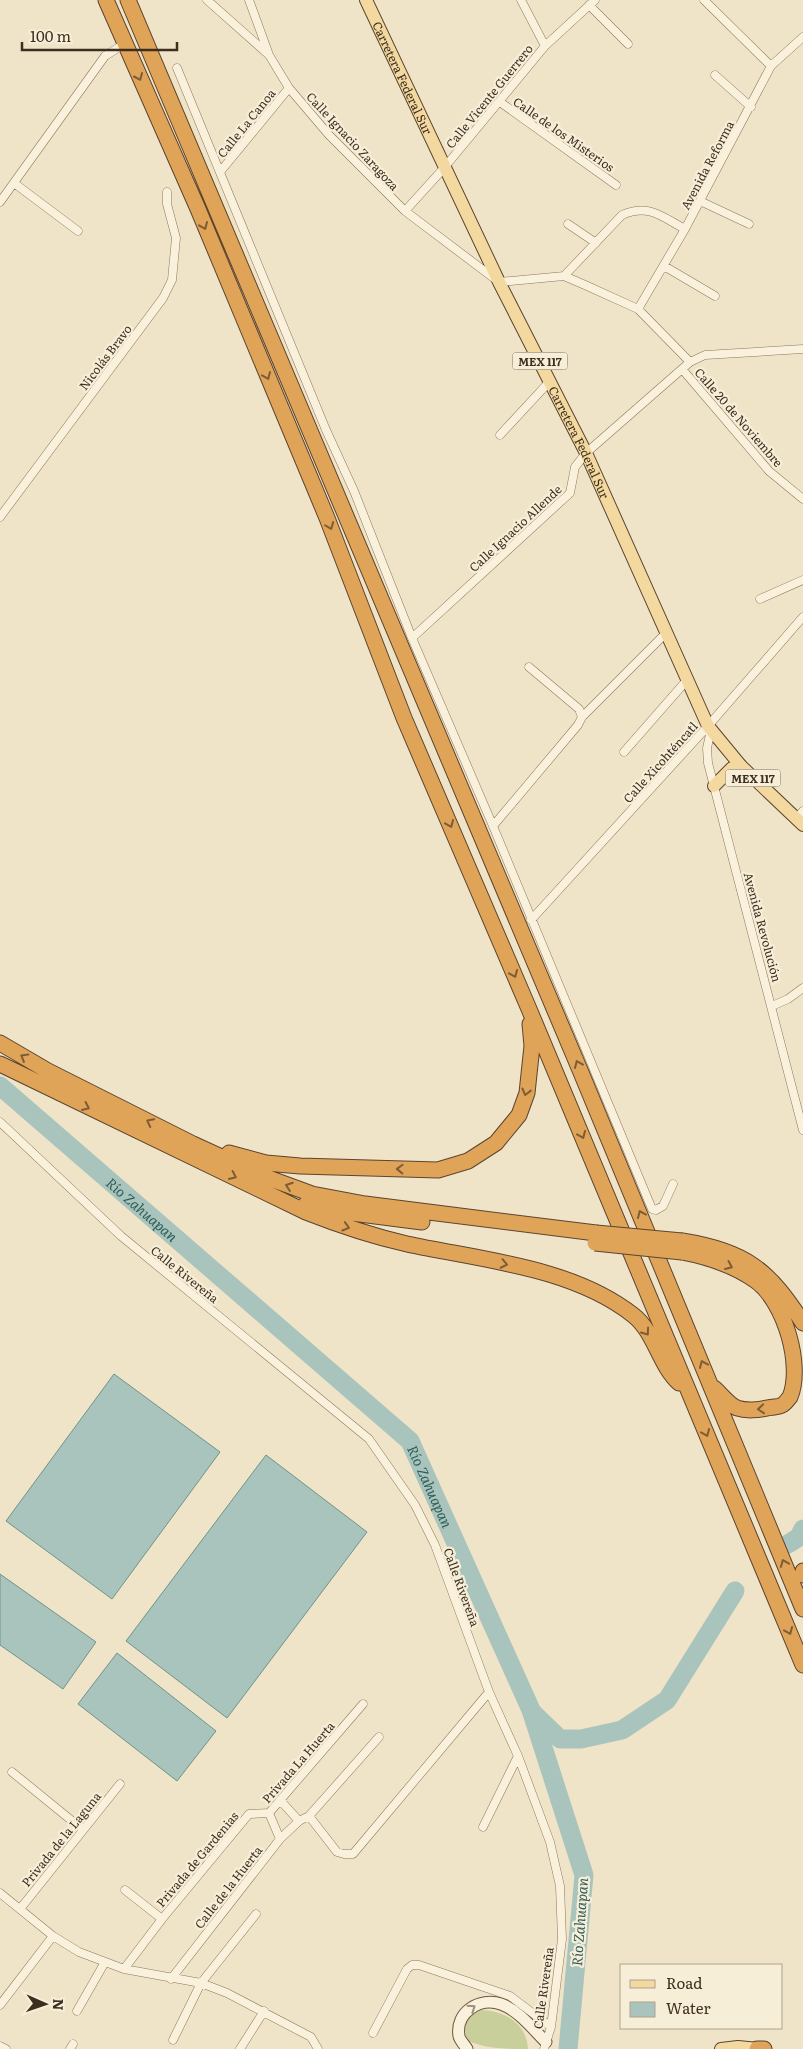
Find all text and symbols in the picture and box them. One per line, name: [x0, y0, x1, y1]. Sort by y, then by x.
street label: Carretera Federal Sur: [368, 18, 437, 137]
scale bar: [22, 20, 178, 52]
text: 100 m: [30, 24, 71, 47]
street label: Calle Vicente Guerrero: [441, 40, 537, 152]
one-way arrow: [133, 72, 144, 81]
street label: Calle La Canoa: [213, 84, 280, 161]
street label: Calle Ignacio Zaragoza: [303, 88, 404, 195]
street label: Calle de los Misterios: [510, 92, 619, 176]
street label: Avenida Reforma: [676, 117, 738, 213]
one-way arrow: [198, 221, 209, 230]
street label: Nicolás Bravo: [74, 320, 136, 394]
road number: MEX 117: [512, 352, 568, 370]
street label: Calle 20 de Noviembre: [691, 363, 787, 471]
one-way arrow: [261, 371, 272, 380]
street label: Carretera Federal Sur: [544, 383, 614, 501]
street label: Calle Ignacio Allende: [465, 480, 565, 576]
one-way arrow: [324, 521, 334, 530]
street label: Calle Xicohténcatl: [619, 717, 701, 807]
road number: MEX 117: [726, 770, 780, 786]
one-way arrow: [443, 819, 454, 828]
street label: Avenida Revolución: [740, 870, 786, 984]
one-way arrow: [507, 969, 518, 978]
one-way arrow: [21, 1054, 30, 1064]
one-way arrow: [574, 1061, 584, 1069]
one-way arrow: [521, 1088, 532, 1097]
one-way arrow: [81, 1100, 90, 1111]
one-way arrow: [146, 1118, 155, 1128]
one-way arrow: [575, 1130, 586, 1139]
one-way arrow: [396, 1164, 404, 1174]
one-way arrow: [228, 1170, 237, 1181]
water label: Río Zahuapan: [102, 1172, 183, 1246]
one-way arrow: [285, 1182, 294, 1192]
one-way arrow: [636, 1210, 647, 1219]
one-way arrow: [341, 1221, 349, 1231]
street label: Calle Rivereña: [147, 1241, 223, 1307]
one-way arrow: [499, 1258, 508, 1269]
one-way arrow: [723, 1260, 732, 1270]
one-way arrow: [641, 1326, 649, 1335]
one-way arrow: [699, 1360, 710, 1369]
one-way arrow: [757, 1403, 765, 1414]
one-way arrow: [700, 1428, 710, 1437]
water label: Río Zahuapan: [403, 1442, 458, 1531]
street label: Calle Rivereña: [439, 1545, 485, 1629]
one-way arrow: [780, 1560, 790, 1568]
one-way arrow: [782, 1626, 793, 1635]
street label: Privada La Huerta: [257, 1717, 339, 1807]
street label: Privada de la Laguna: [17, 1787, 105, 1890]
street label: Privada de Gardenias: [152, 1807, 243, 1911]
street label: Calle de la Huerta: [190, 1841, 266, 1932]
water label: Río Zahuapan: [566, 1876, 592, 1967]
street label: Calle Rivereña: [528, 1945, 558, 2030]
legend: [620, 1964, 783, 2029]
text: Road: [666, 1971, 702, 1994]
north arrow: [20, 1979, 70, 2029]
text: Water: [666, 1996, 711, 2019]
text: N: [49, 1998, 69, 2011]
one-way arrow: [467, 2005, 476, 2015]

